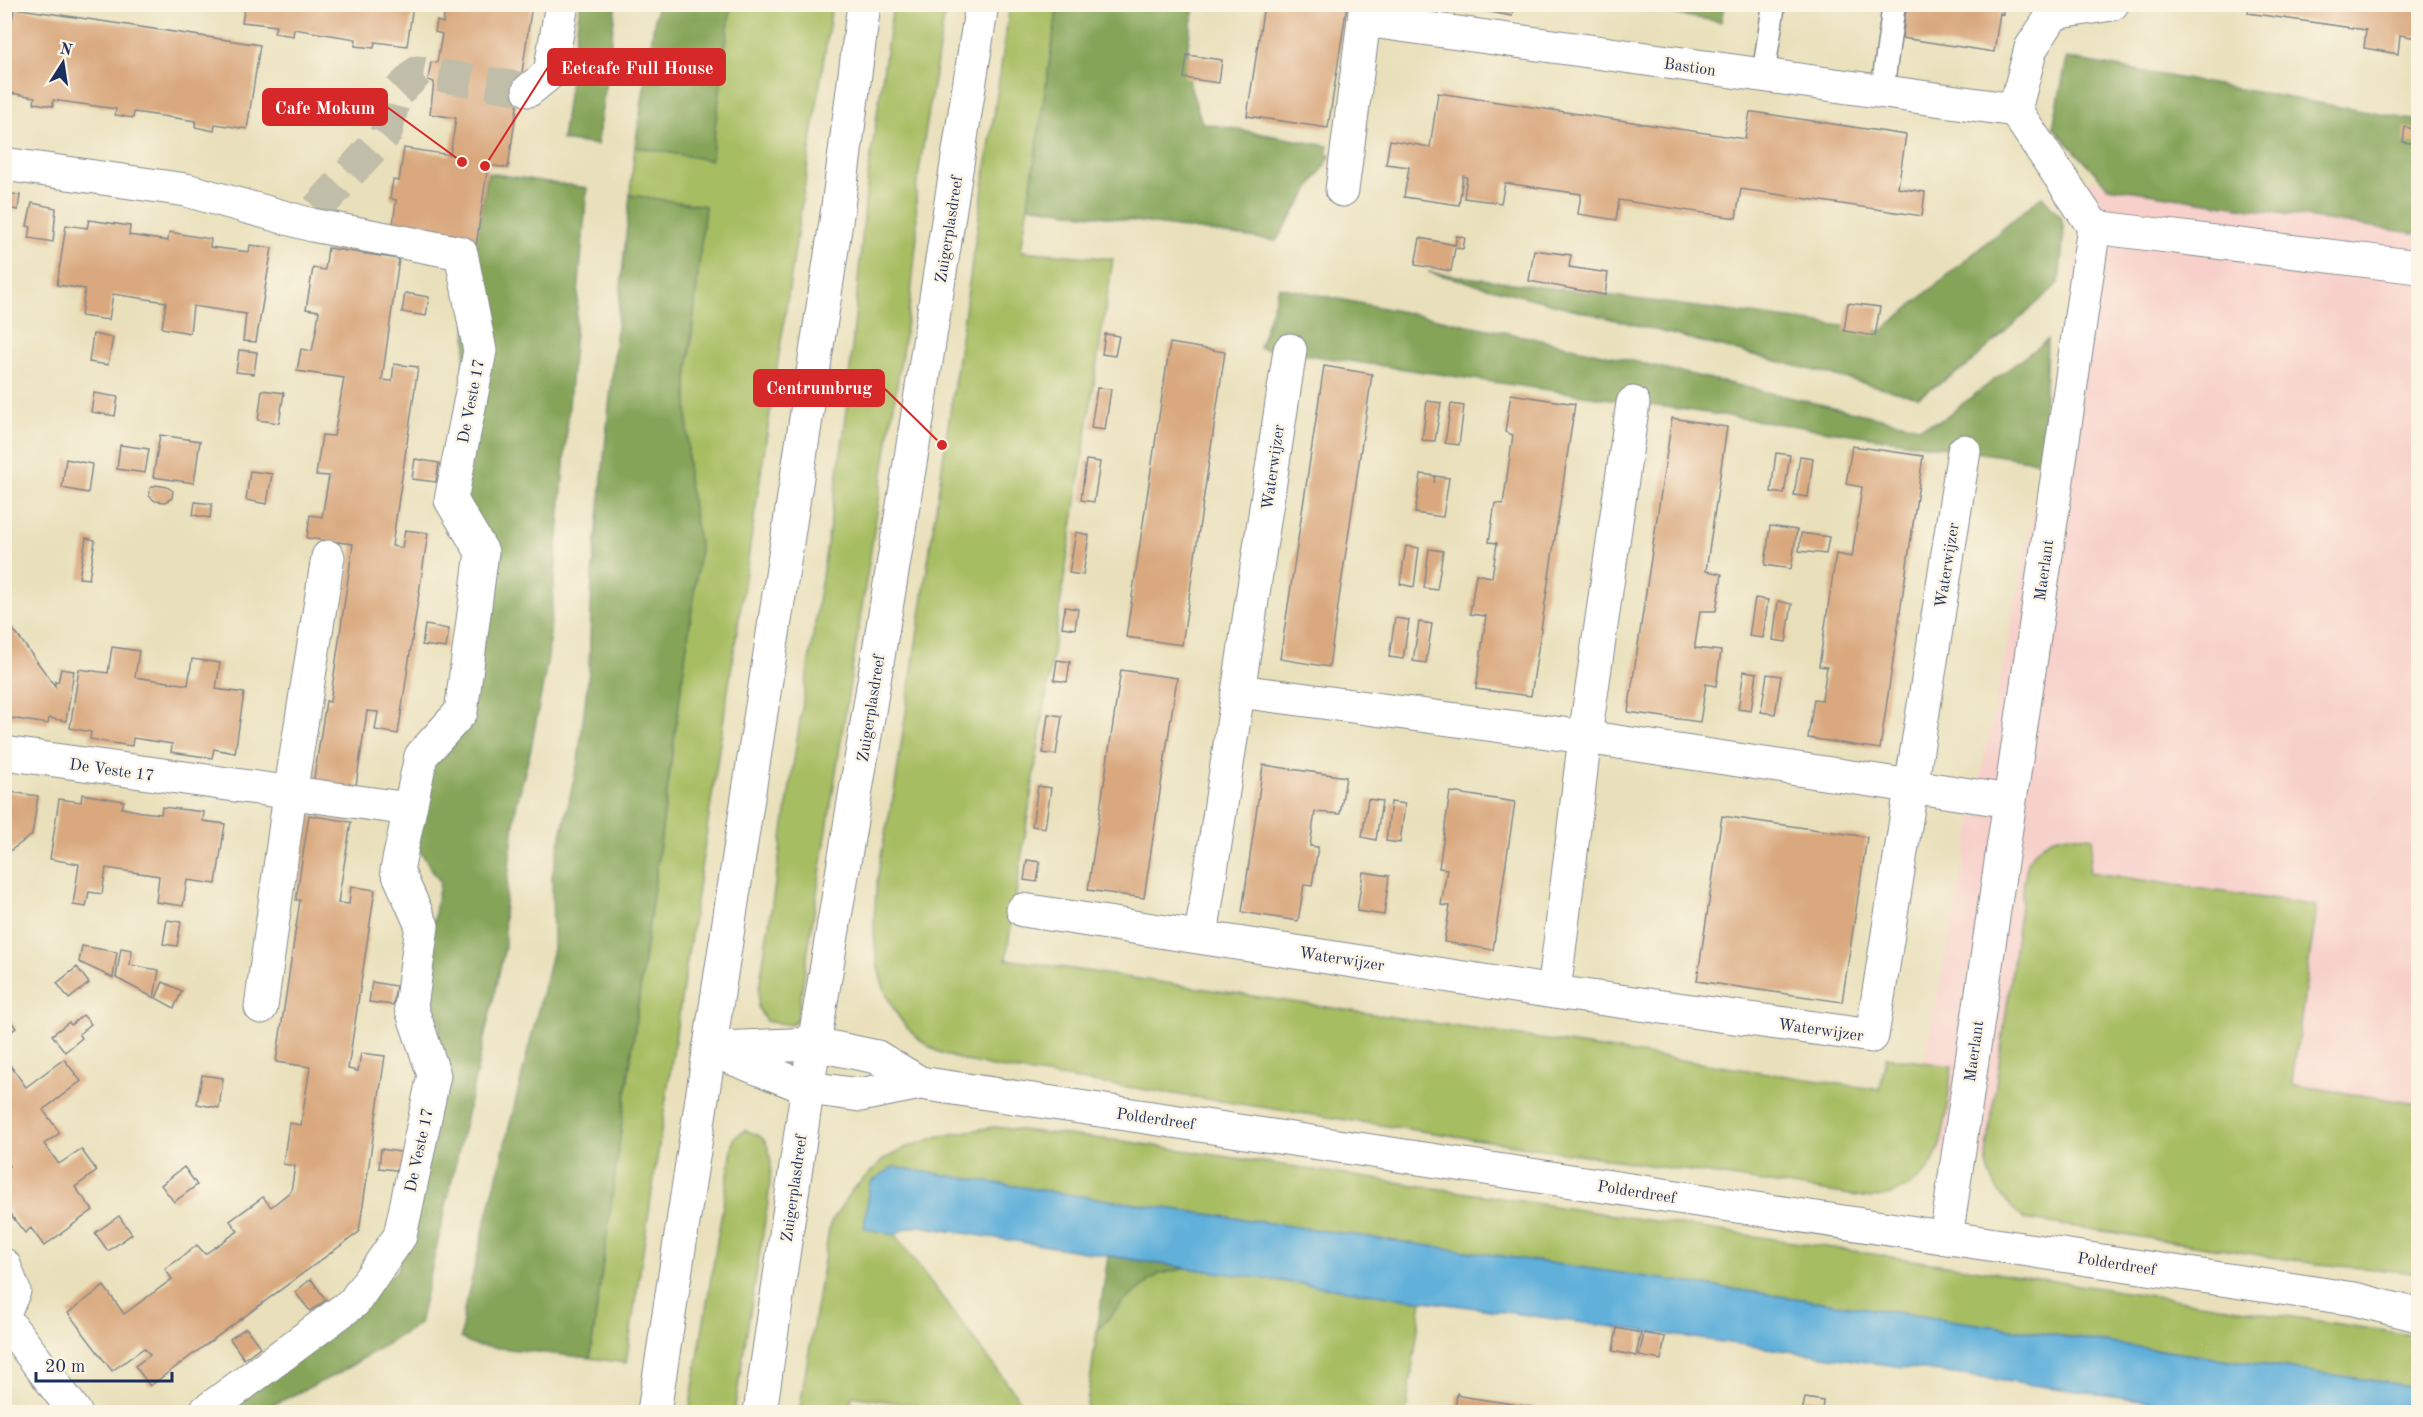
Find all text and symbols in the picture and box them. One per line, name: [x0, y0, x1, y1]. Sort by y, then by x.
north arrow: [33, 33, 93, 93]
text: N: [58, 41, 74, 60]
callout: Eetcafe Full House: [548, 49, 725, 85]
street label: Bastion: [1663, 56, 1717, 80]
text: Eetcafe Full House: [561, 60, 714, 78]
callout: Cafe Mokum: [263, 89, 387, 125]
text: Cafe Mokum: [275, 100, 375, 118]
street label: Zuigerplasdreef: [934, 174, 966, 284]
street label: De Veste 17: [456, 358, 488, 445]
callout: Centrumbrug: [754, 370, 884, 406]
text: Centrumbrug: [766, 380, 872, 398]
street label: Waterwijzer: [1260, 423, 1288, 511]
street label: Waterwijzer: [1933, 521, 1963, 609]
street label: Maerlant: [2033, 538, 2057, 602]
street label: Zuigerplasdreef: [856, 653, 888, 763]
street label: De Veste 17: [68, 757, 155, 785]
street label: Waterwijzer: [1298, 945, 1386, 975]
street label: Waterwijzer: [1777, 1017, 1865, 1045]
street label: Maerlant: [1963, 1019, 1987, 1083]
street label: De Veste 17: [403, 1107, 437, 1194]
street label: Polderdreef: [1115, 1107, 1197, 1134]
street label: Zuigerplasdreef: [780, 1133, 811, 1243]
street label: Polderdreef: [1596, 1179, 1678, 1207]
street label: Polderdreef: [2076, 1251, 2158, 1279]
scale bar: [36, 1345, 172, 1383]
text: 20 m: [45, 1358, 85, 1376]

